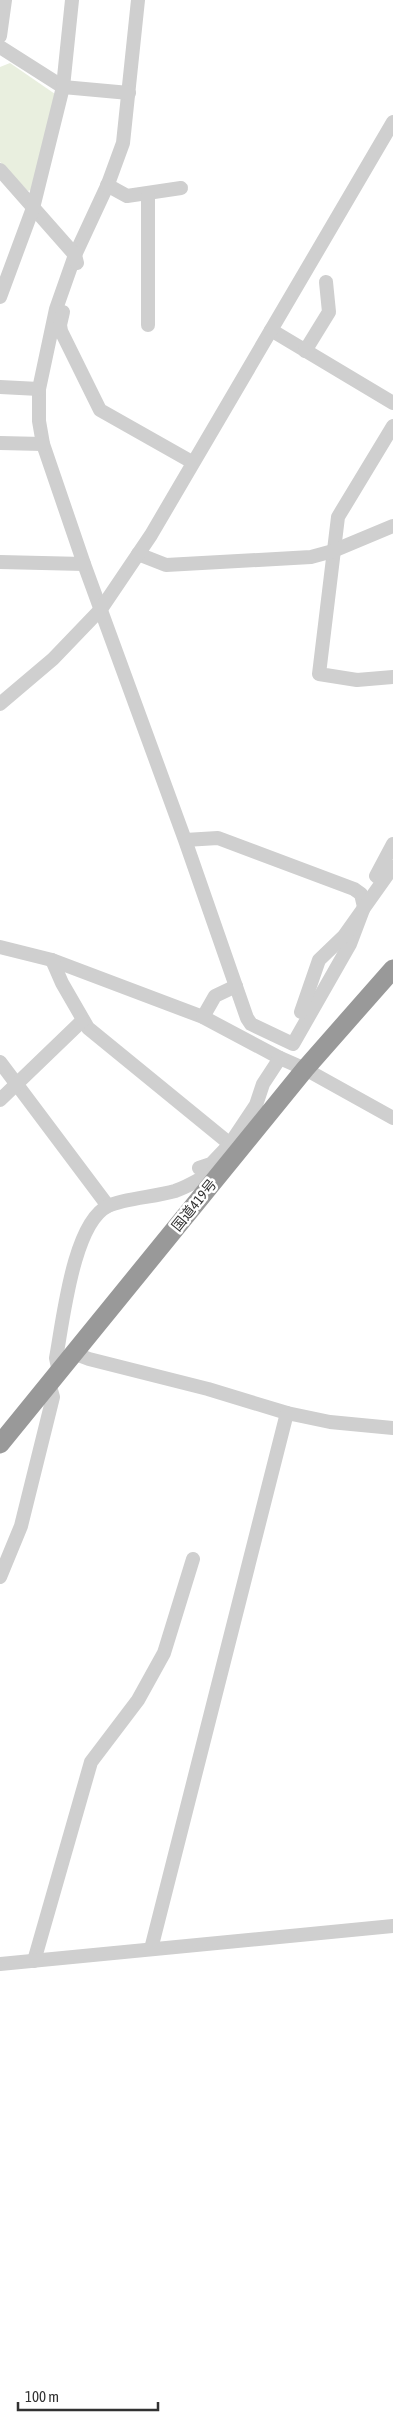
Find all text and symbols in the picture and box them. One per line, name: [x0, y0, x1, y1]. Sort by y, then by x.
street label: 国道419号: [168, 1176, 220, 1234]
scale bar: [18, 2380, 158, 2412]
text: 100 m: [25, 2388, 59, 2405]

